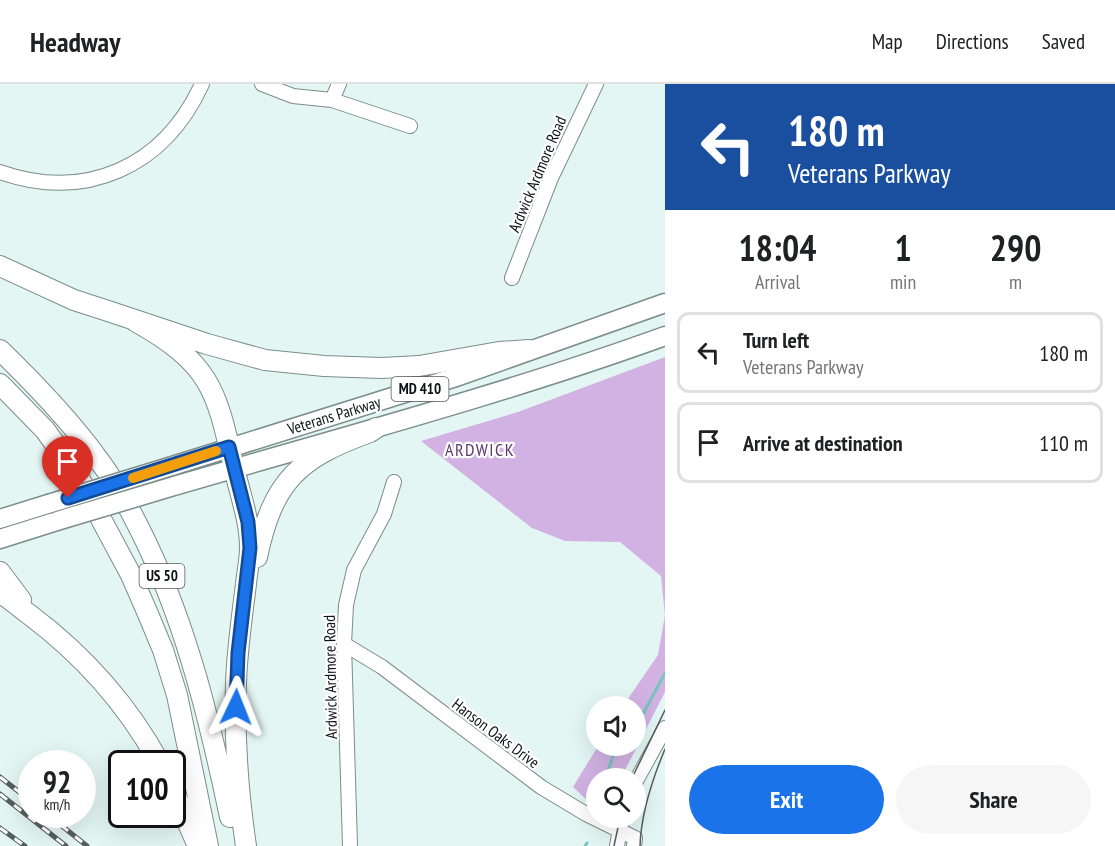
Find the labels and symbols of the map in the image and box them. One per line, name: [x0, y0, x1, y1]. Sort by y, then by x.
street label: Ardwick Ardmore Road: [504, 113, 570, 235]
road number: MD 410: [392, 377, 448, 401]
street label: Veterans Parkway: [284, 391, 383, 439]
pin: [42, 436, 93, 498]
district label: ARDWICK: [445, 438, 515, 461]
road number: US 50: [140, 564, 184, 588]
street label: Ardwick Ardmore Road: [319, 615, 341, 739]
position arrow: [204, 675, 268, 739]
street label: Hanson Oaks Drive: [448, 694, 544, 772]
speed limit sign: 100: [108, 750, 186, 828]

